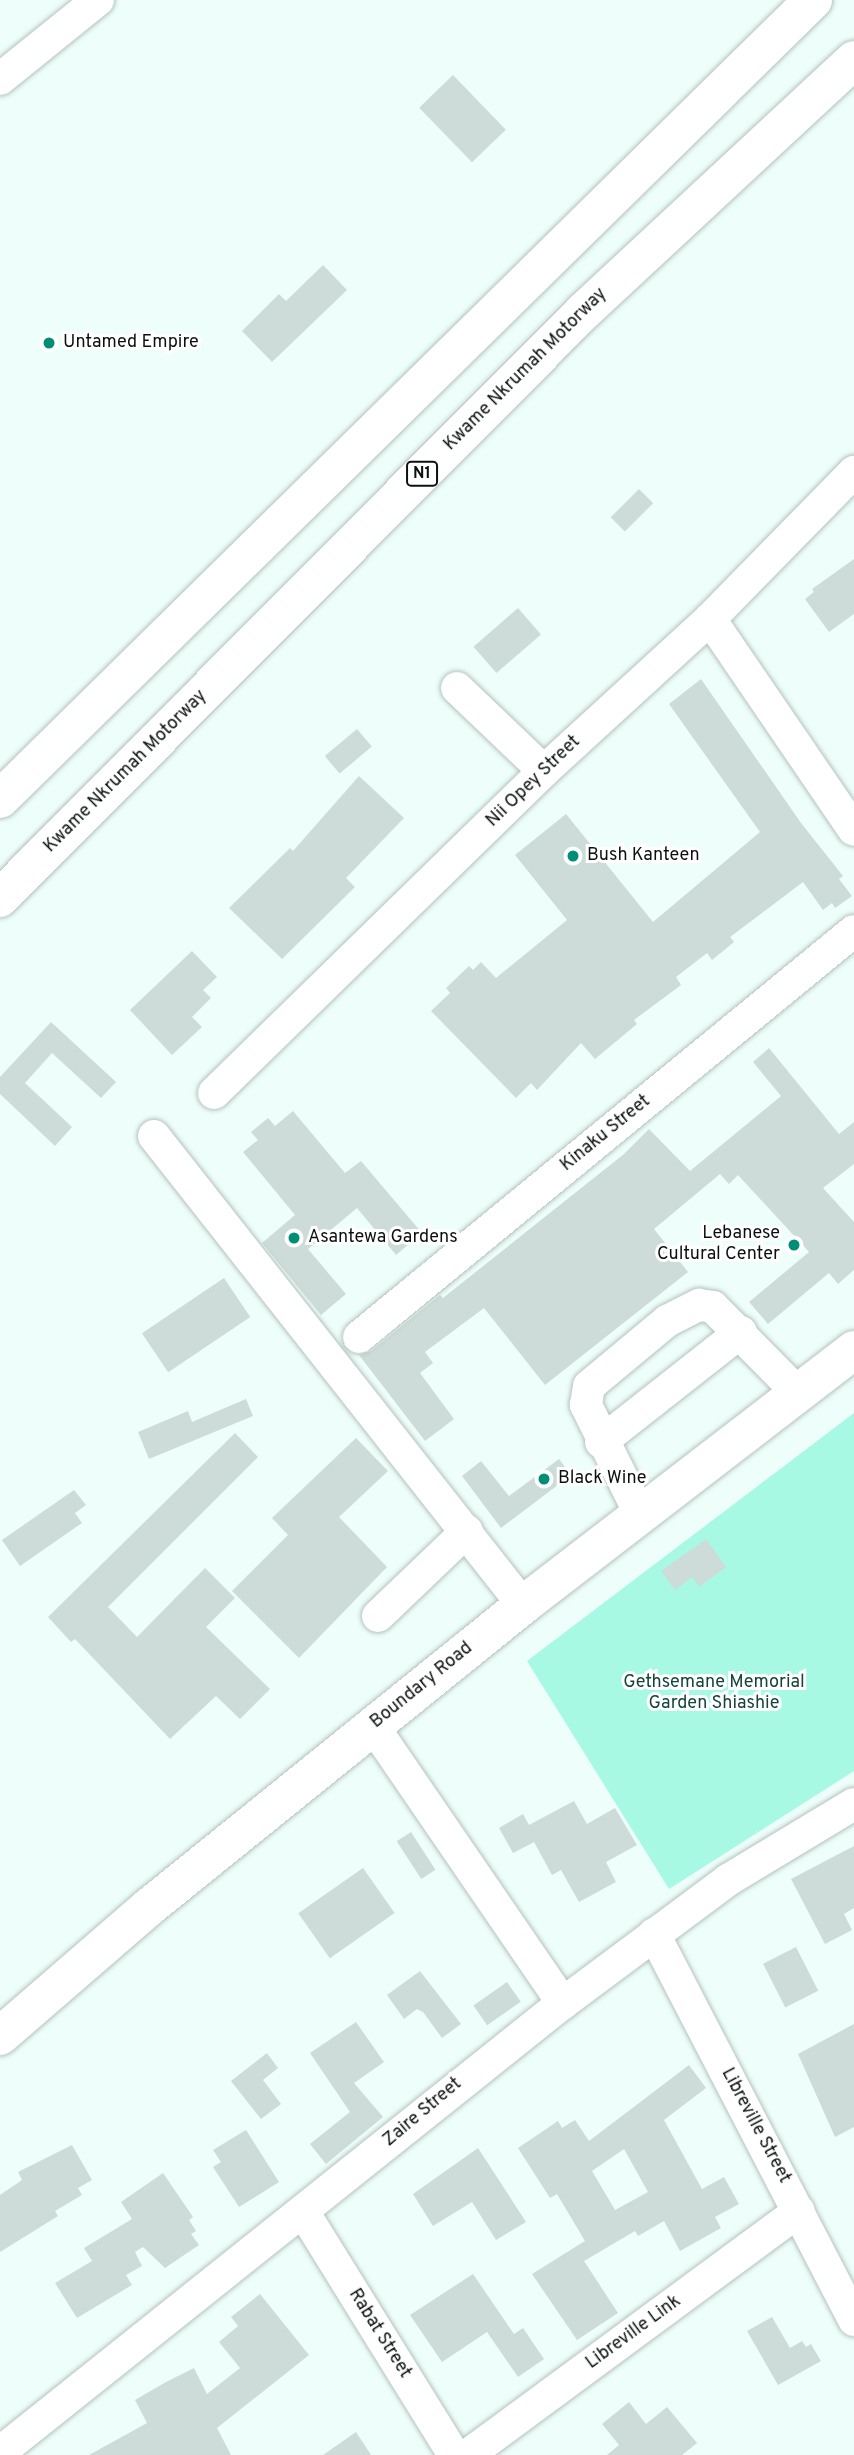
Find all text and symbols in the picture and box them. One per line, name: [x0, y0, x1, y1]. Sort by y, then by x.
street label: Kwame Nkrumah Motorway: [440, 284, 612, 456]
place label: Untamed Empire: [63, 332, 199, 354]
marker: Untamed Empire: [41, 335, 57, 351]
road number: N1: [404, 461, 440, 486]
street label: Kwame Nkrumah Motorway: [40, 686, 212, 858]
street label: Nii Opey Street: [482, 732, 586, 832]
place label: Bush Kanteen: [587, 845, 700, 867]
marker: Bush Kanteen: [565, 848, 581, 864]
street label: Kinaku Street: [557, 1091, 655, 1177]
place label: Lebanese Cultural Center: [657, 1224, 780, 1266]
place label: Asantewa Gardens: [308, 1227, 458, 1249]
marker: Asantewa Gardens: [286, 1230, 302, 1246]
marker: Lebanese Cultural Center: [786, 1237, 802, 1253]
place label: Black Wine: [558, 1468, 647, 1490]
marker: Black Wine: [536, 1471, 552, 1487]
street label: Boundary Road: [367, 1638, 477, 1734]
park label: Gethsemane Memorial Garden Shiashie: [623, 1673, 805, 1716]
street label: Libreville Street: [716, 2065, 794, 2187]
street label: Zaire Street: [379, 2074, 467, 2152]
street label: Rabat Street: [343, 2285, 415, 2383]
street label: Libreville Link: [582, 2291, 686, 2375]

